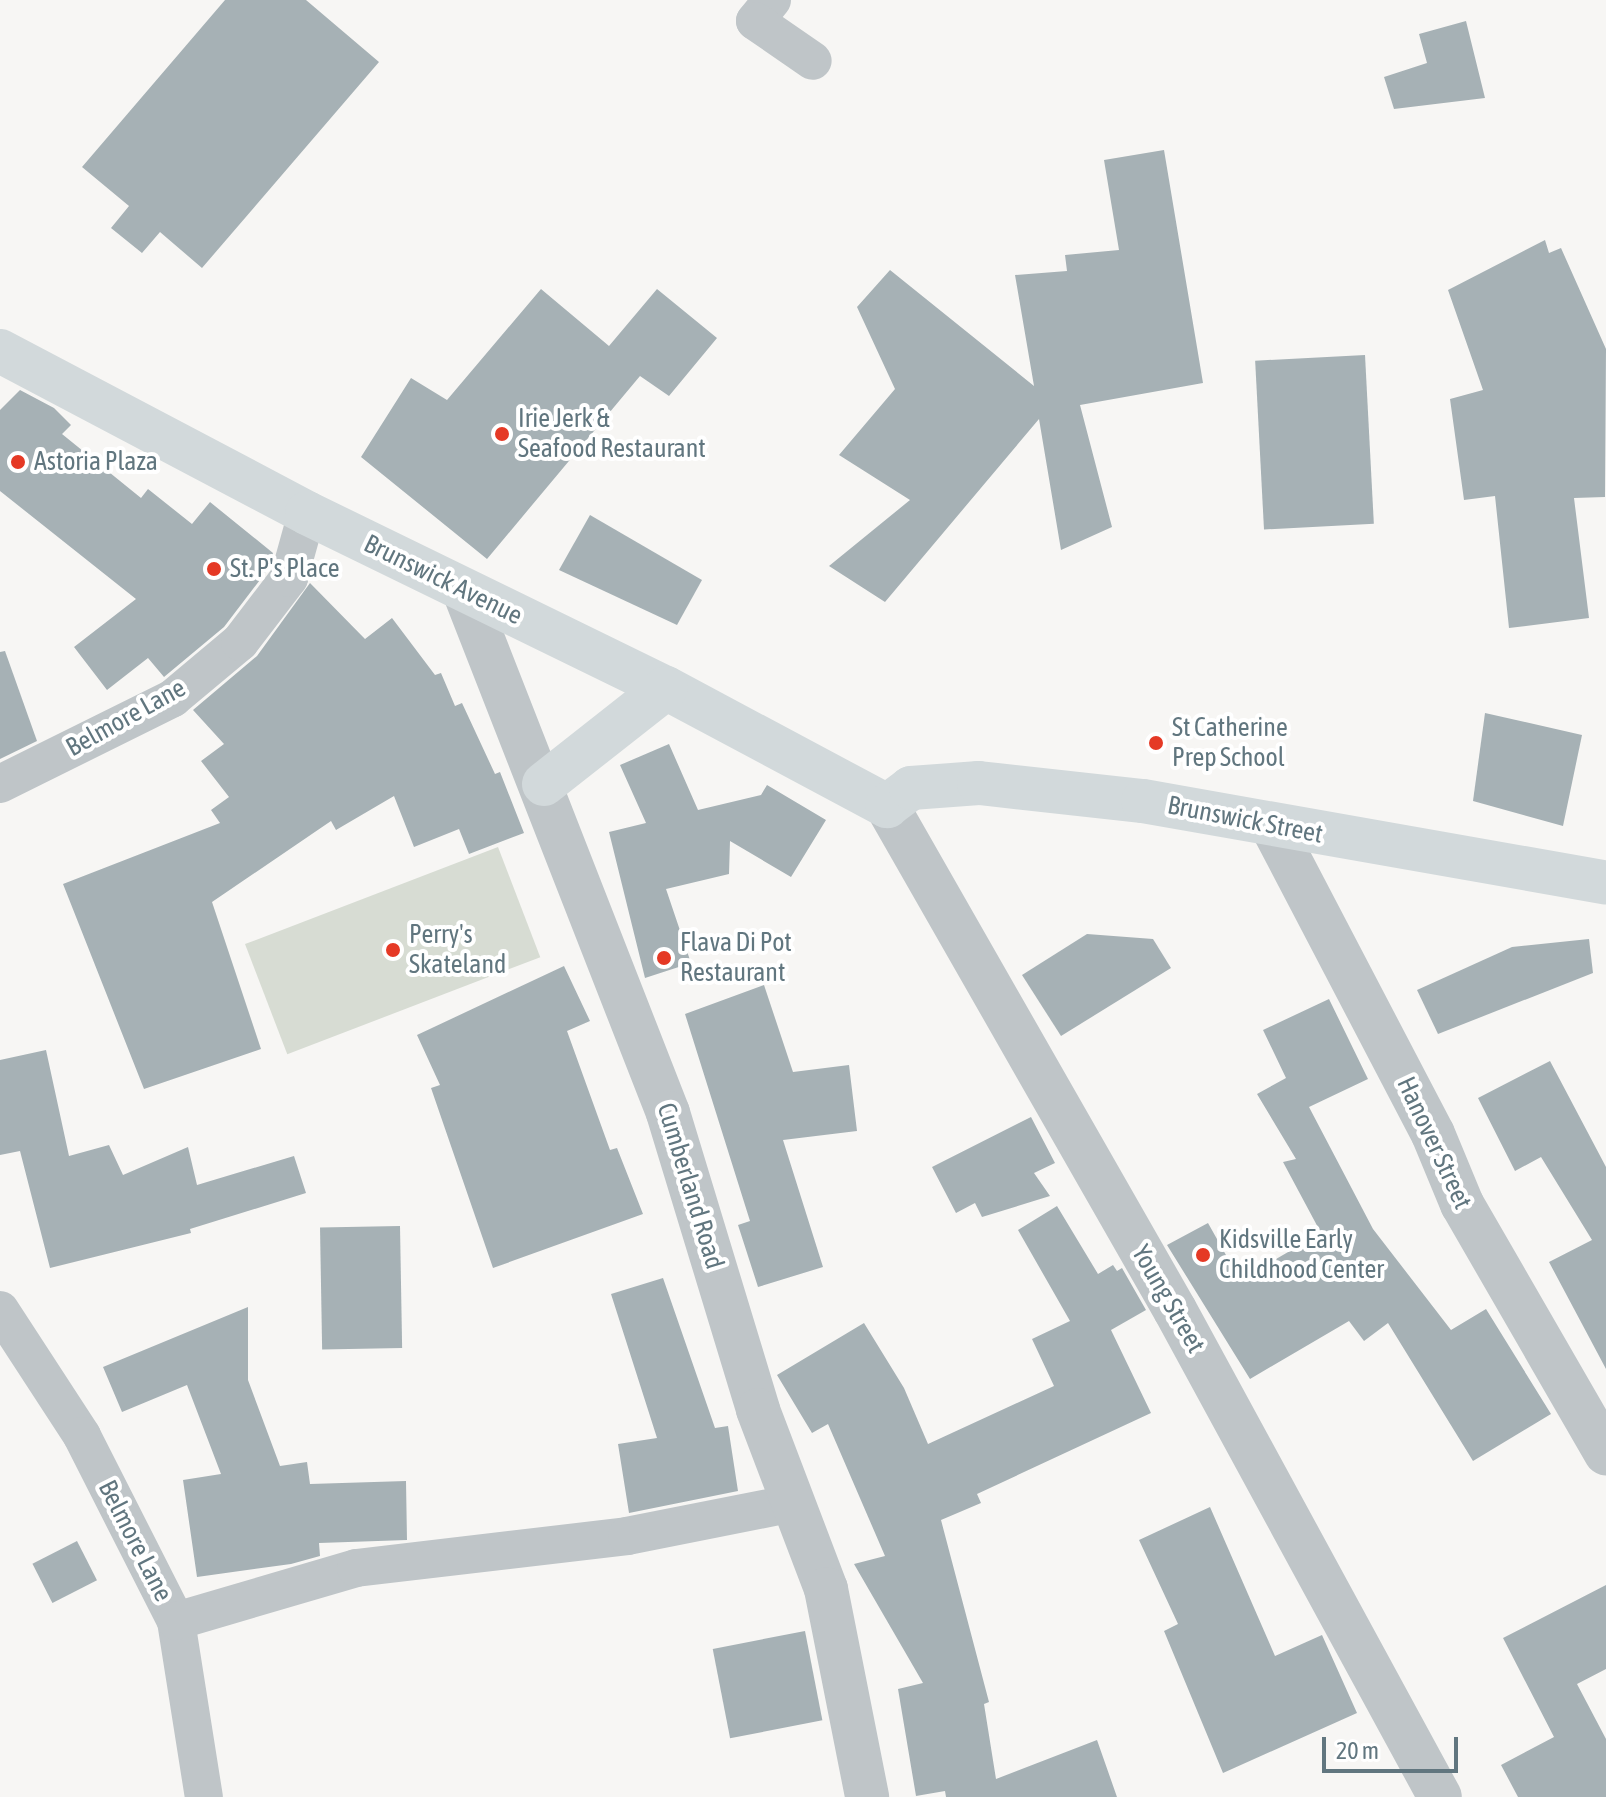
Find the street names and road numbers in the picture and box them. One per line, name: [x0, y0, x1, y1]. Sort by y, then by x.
street label: Brunswick Avenue: [359, 528, 527, 632]
street label: Belmore Lane: [61, 672, 191, 764]
street label: Brunswick Street: [1165, 790, 1325, 850]
street label: Hanover Street: [1390, 1072, 1478, 1214]
street label: Cumberland Road: [650, 1099, 730, 1273]
street label: Young Street: [1125, 1240, 1211, 1358]
street label: Belmore Lane: [91, 1475, 179, 1607]

